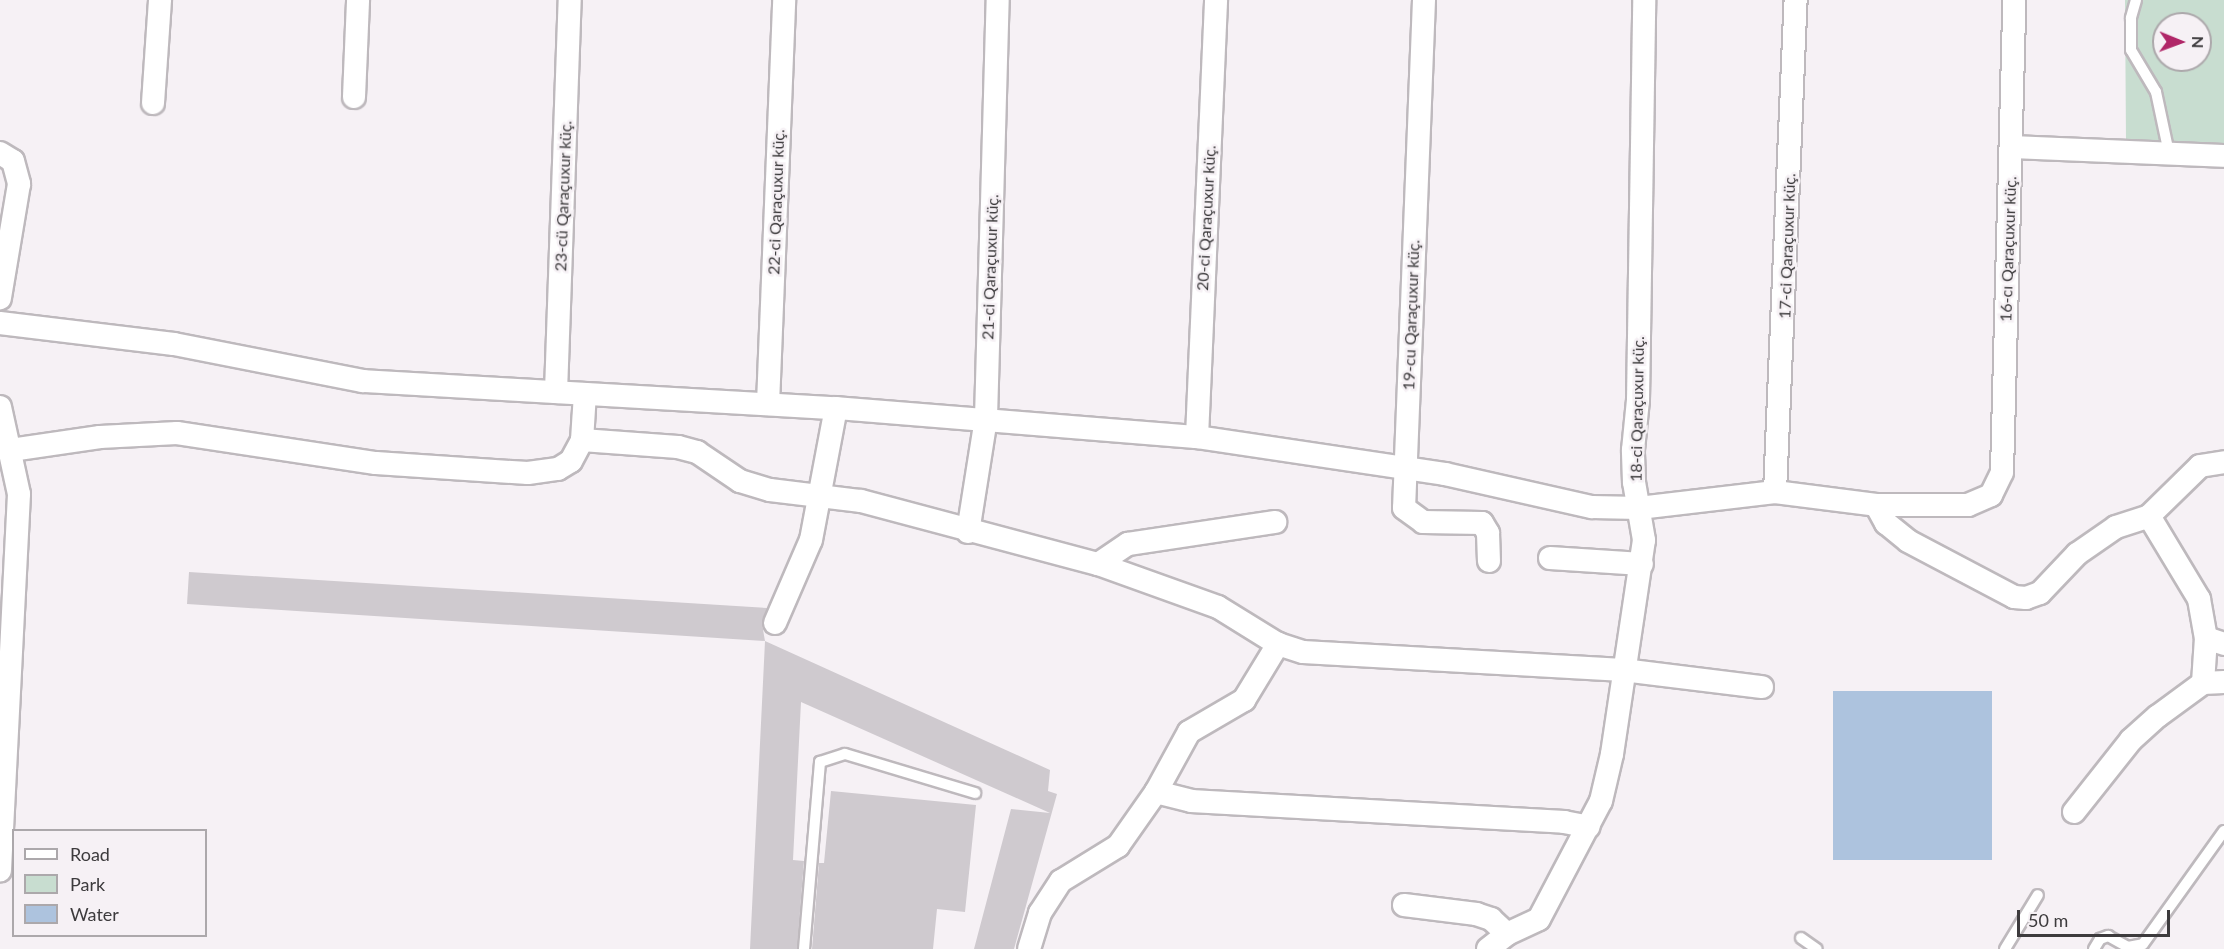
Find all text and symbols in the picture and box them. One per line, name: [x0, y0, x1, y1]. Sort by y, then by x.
north arrow: [2152, 12, 2212, 72]
text: N: [2189, 36, 2208, 49]
street label: 23-cü Qaraçuxur küç.: [551, 120, 575, 272]
street label: 22-ci Qaraçuxur küç.: [764, 129, 788, 275]
street label: 20-ci Qaraçuxur küç.: [1193, 145, 1219, 291]
street label: 17-ci Qaraçuxur küç.: [1775, 173, 1799, 319]
street label: 16-cı Qaraçuxur küç.: [1996, 176, 2020, 322]
street label: 21-ci Qaraçuxur küç.: [978, 194, 1002, 340]
street label: 19-cu Qaraçuxur küç.: [1399, 239, 1423, 391]
street label: 18-ci Qaraçuxur küç.: [1626, 336, 1648, 482]
legend: [12, 829, 207, 937]
text: Road: [70, 843, 110, 865]
text: Park: [70, 873, 105, 895]
scale bar: [2020, 898, 2173, 936]
text: Water: [70, 903, 119, 925]
text: 50 m: [2028, 909, 2068, 931]

